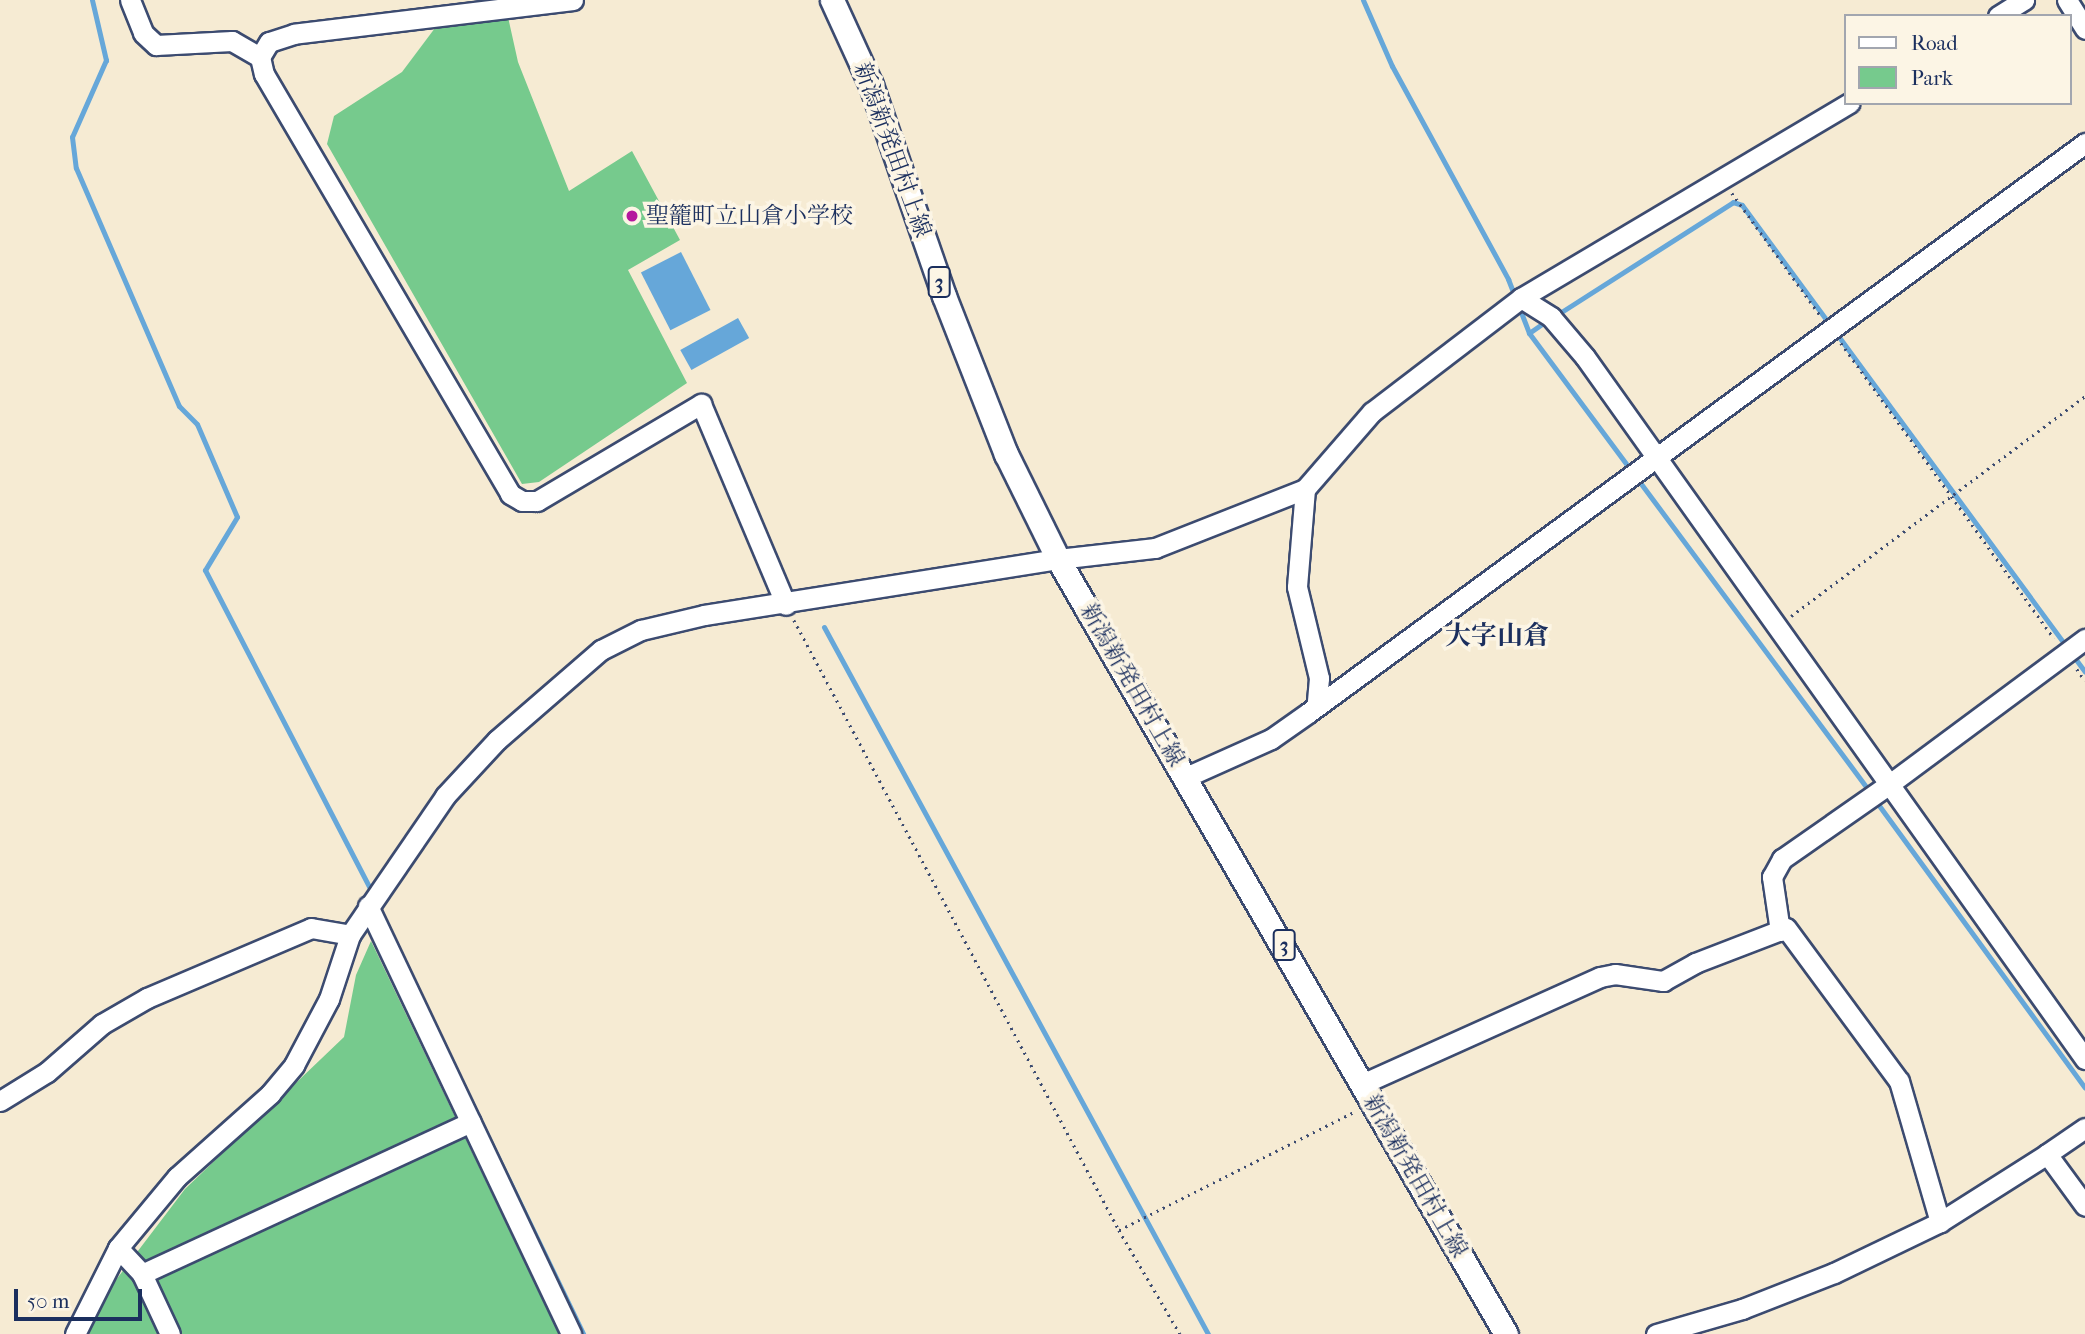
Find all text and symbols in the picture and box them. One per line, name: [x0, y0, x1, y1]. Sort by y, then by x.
legend: [1843, 14, 2071, 105]
text: Road: [1911, 31, 1958, 55]
street label: 新潟新発田村上線: [848, 59, 936, 241]
text: Park: [1911, 66, 1953, 90]
place label: 聖籠町立山倉小学校: [646, 202, 853, 230]
marker: 聖籠町立山倉小学校: [624, 208, 640, 224]
road number: 3: [927, 264, 951, 300]
street label: 新潟新発田村上線: [1074, 598, 1190, 772]
district label: 大字山倉: [1445, 620, 1549, 652]
road number: 3: [1272, 928, 1296, 962]
street label: 新潟新発田村上線: [1357, 1089, 1473, 1263]
scale bar: [18, 1274, 145, 1318]
text: 50 m: [27, 1289, 70, 1313]

